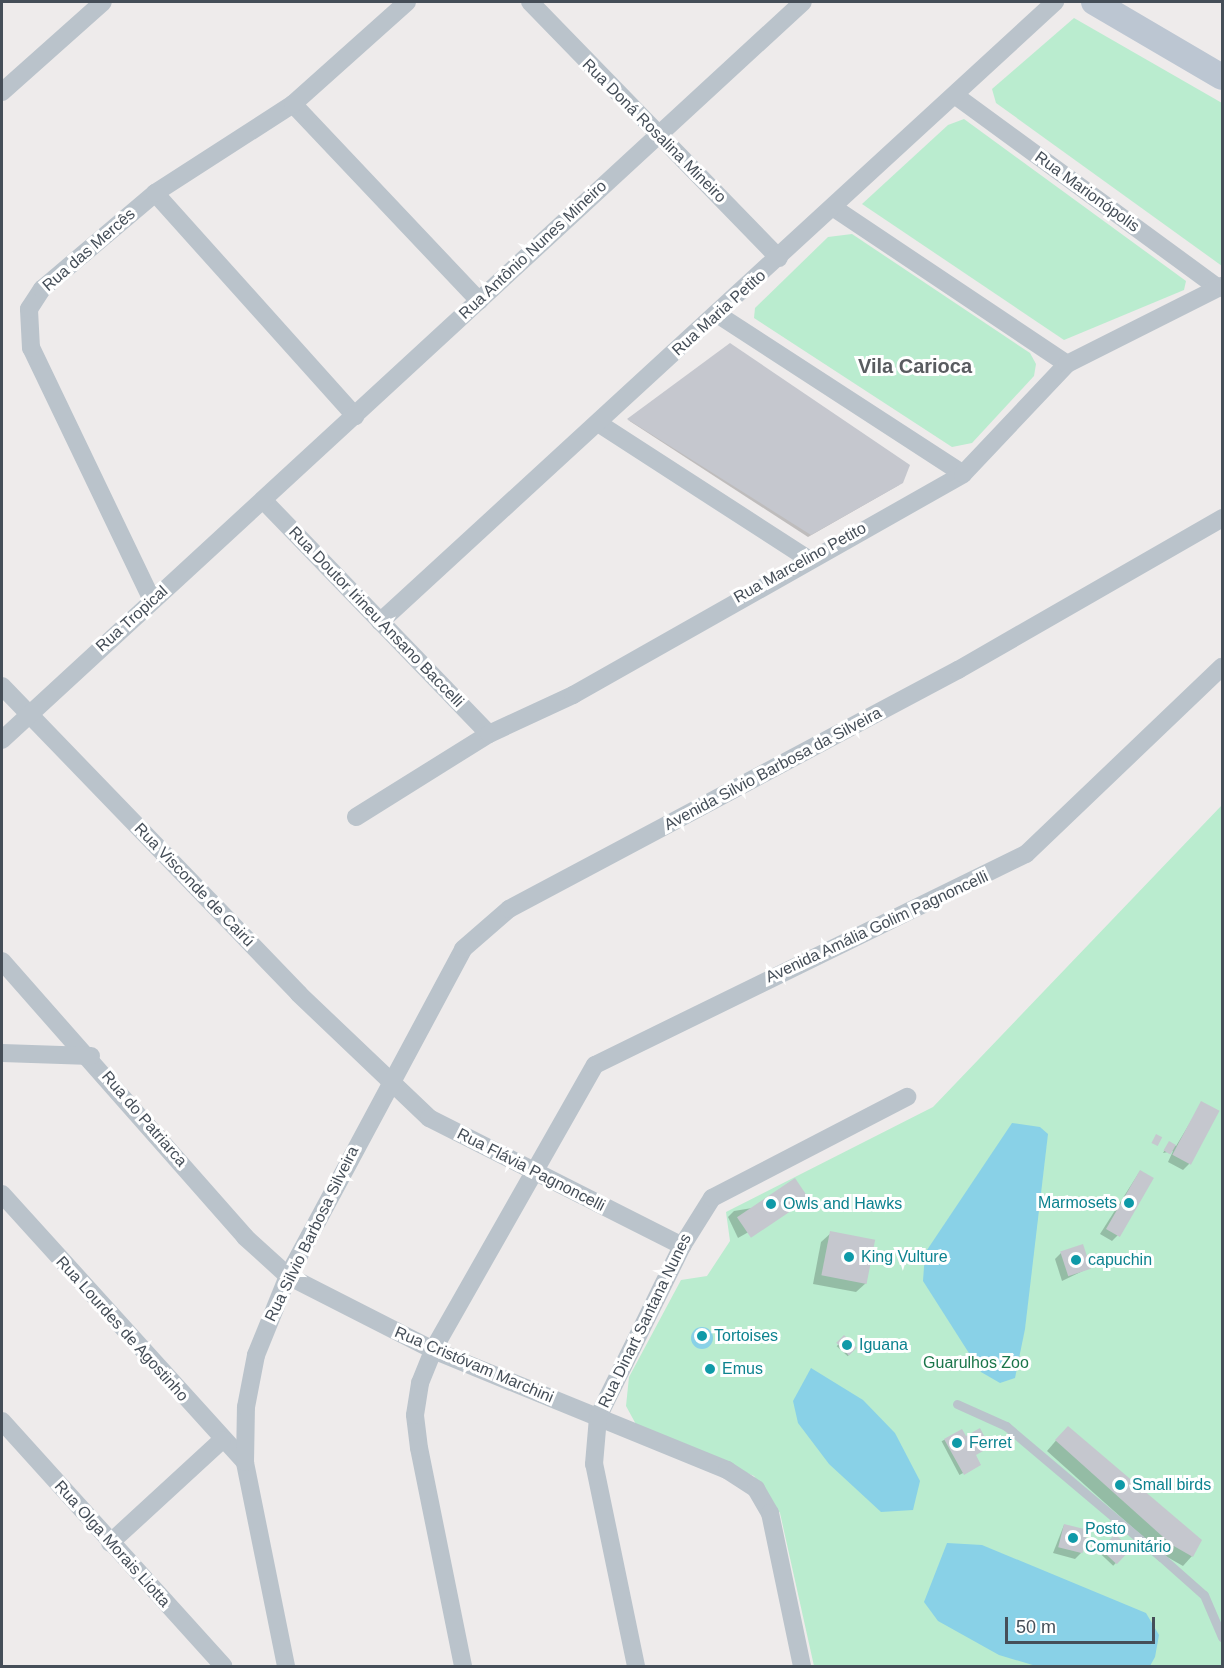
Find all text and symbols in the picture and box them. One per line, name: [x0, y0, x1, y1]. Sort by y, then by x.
street label: Rua Doná Rosalina Mineiro: [578, 55, 730, 207]
street label: Rua Marionópolis: [1031, 148, 1143, 236]
street label: Rua Antônio Nunes Mineiro: [455, 176, 611, 324]
street label: Rua das Mercês: [39, 205, 139, 295]
street label: Rua Maria Petito: [668, 266, 770, 360]
district label: Vila Carioca: [858, 354, 972, 378]
street label: Rua Marcelino Petito: [730, 519, 870, 607]
street label: Rua Doutor Irineu Ansano Baccelli: [284, 522, 468, 712]
street label: Rua Tropical: [92, 582, 172, 656]
street label: Avenida Silvio Barbosa da Silveira: [661, 703, 885, 835]
street label: Rua Visconde de Cairú: [130, 819, 258, 951]
street label: Avenida Amália Golim Pagnoncelli: [762, 867, 992, 987]
street label: Rua do Patriarca: [97, 1067, 191, 1171]
street label: Rua Flávia Pagnoncelli: [454, 1124, 608, 1216]
street label: Rua Silvio Barbosa Silveira: [261, 1143, 363, 1325]
place label: Marmosets: [1038, 1193, 1117, 1213]
place label: Owls and Hawks: [783, 1194, 902, 1214]
marker: Marmosets: [1122, 1196, 1136, 1210]
marker: Owls and Hawks: [764, 1197, 778, 1211]
street label: Rua Dinart Santana Nunes: [594, 1231, 696, 1411]
place label: King Vulture: [861, 1247, 948, 1267]
marker: King Vulture: [842, 1250, 856, 1264]
place label: capuchin: [1088, 1250, 1152, 1270]
street label: Rua Lourdes de Agostinho: [51, 1252, 193, 1406]
marker: capuchin: [1069, 1253, 1083, 1267]
street label: Rua Cristóvam Marchini: [392, 1323, 556, 1407]
place label: Tortoises: [714, 1326, 778, 1346]
marker: Tortoises: [695, 1329, 709, 1343]
place label: Iguana: [859, 1335, 908, 1355]
marker: Iguana: [840, 1338, 854, 1352]
park label: Guarulhos Zoo: [923, 1353, 1029, 1373]
place label: Emus: [722, 1359, 763, 1379]
marker: Emus: [703, 1362, 717, 1376]
place label: Ferret: [969, 1433, 1012, 1453]
marker: Ferret: [950, 1436, 964, 1450]
place label: Small birds: [1132, 1475, 1211, 1495]
street label: Rua Olga Morais Liotta: [50, 1477, 174, 1611]
marker: Small birds: [1113, 1478, 1127, 1492]
place label: Posto Comunitário: [1085, 1519, 1171, 1557]
marker: Posto Comunitário: [1066, 1531, 1080, 1545]
scale bar: [1008, 1605, 1158, 1643]
text: 50 m: [1016, 1617, 1056, 1637]

